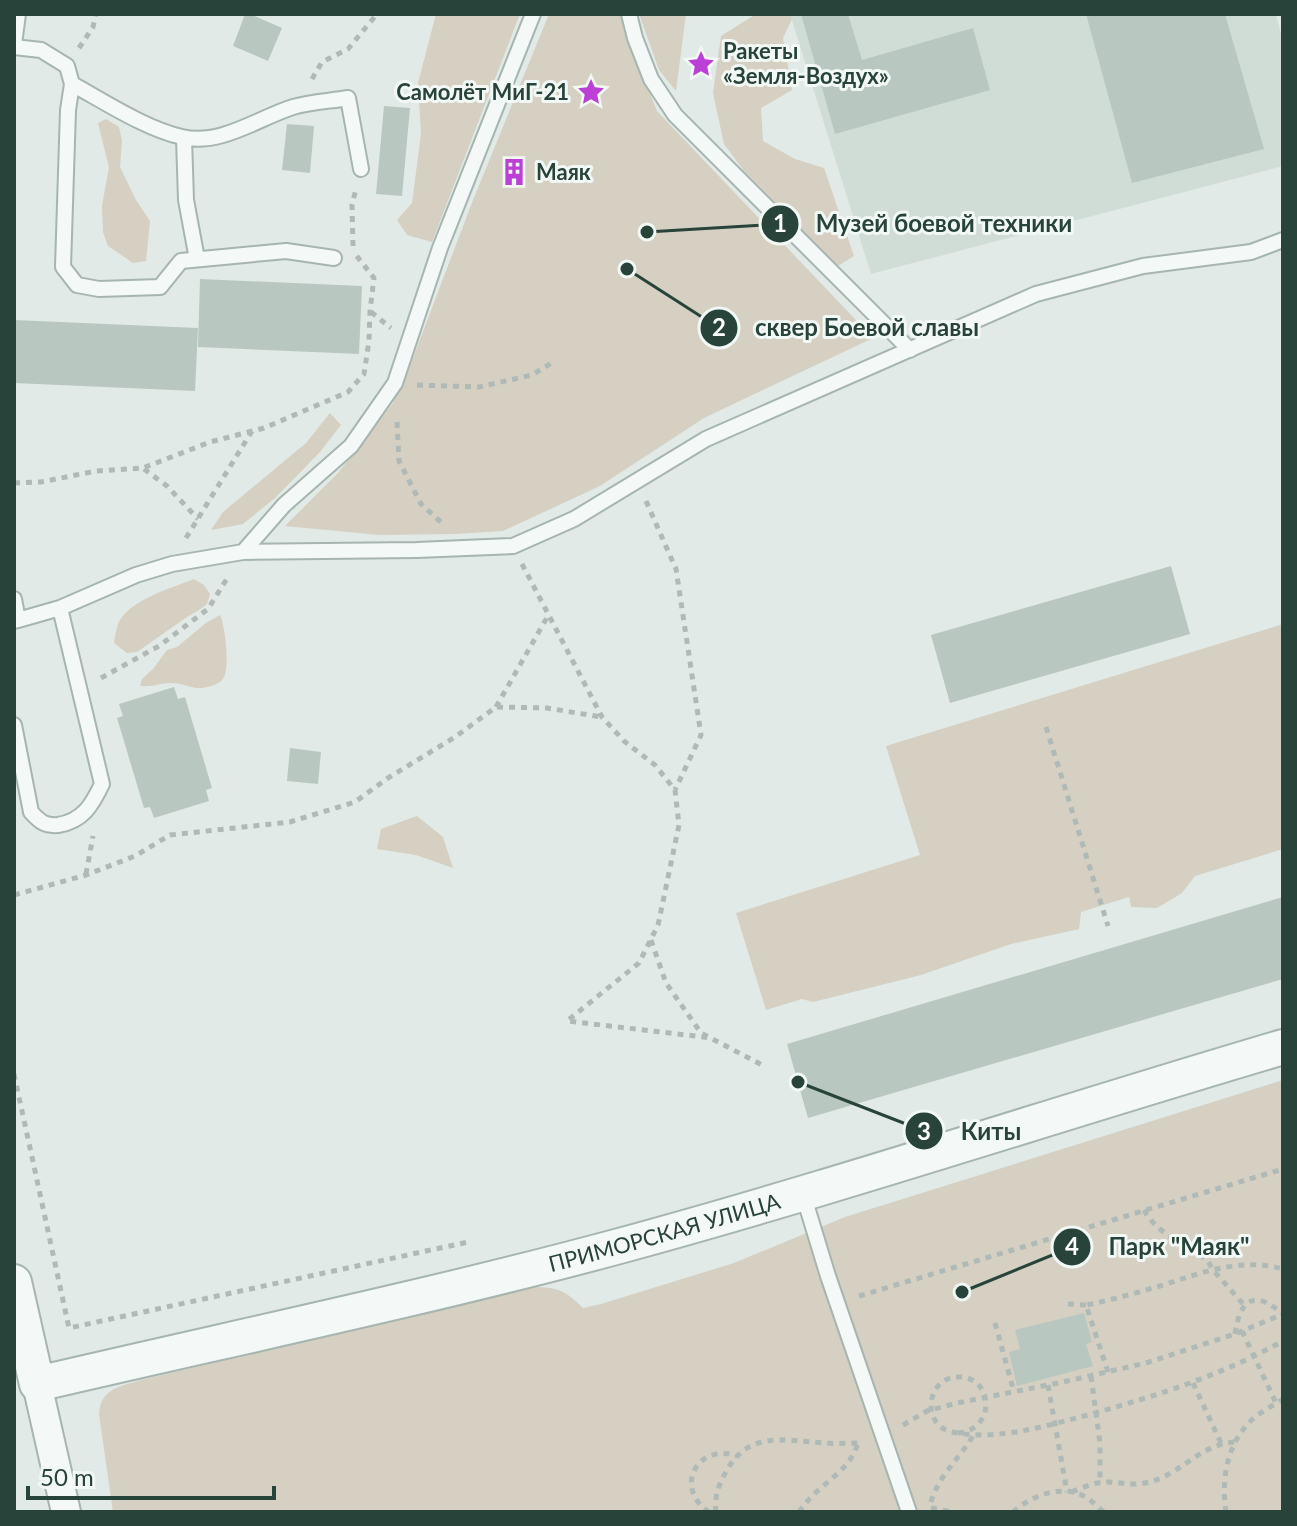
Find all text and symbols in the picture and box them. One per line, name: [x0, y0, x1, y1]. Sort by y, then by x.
place label: Ракеты «Земля-Воздух»: [723, 37, 889, 89]
place icon: Ракеты «Земля-Воздух»: [686, 49, 716, 79]
place icon: Самолёт МиГ-21: [576, 77, 606, 107]
place label: Самолёт МиГ-21: [396, 78, 569, 105]
building icon: Маяк: [499, 157, 529, 187]
place label: Маяк: [536, 158, 591, 185]
callout: Музей боевой техники: [760, 200, 1089, 248]
text: 1: [773, 208, 787, 237]
text: Музей боевой техники: [816, 208, 1072, 237]
callout: сквер Боевой славы: [699, 304, 995, 352]
text: 2: [712, 312, 726, 341]
text: сквер Боевой славы: [755, 312, 979, 341]
callout: Киты: [904, 1107, 1037, 1155]
text: 3: [917, 1116, 931, 1145]
text: Киты: [961, 1116, 1021, 1145]
street label: ПРИМОРСКАЯ УЛИЦА: [545, 1187, 783, 1277]
callout: Парк "Маяк": [1052, 1223, 1265, 1271]
text: 4: [1065, 1231, 1079, 1260]
text: Парк "Маяк": [1109, 1231, 1250, 1260]
scale bar: [28, 1450, 274, 1500]
text: 50 m: [40, 1462, 94, 1491]

